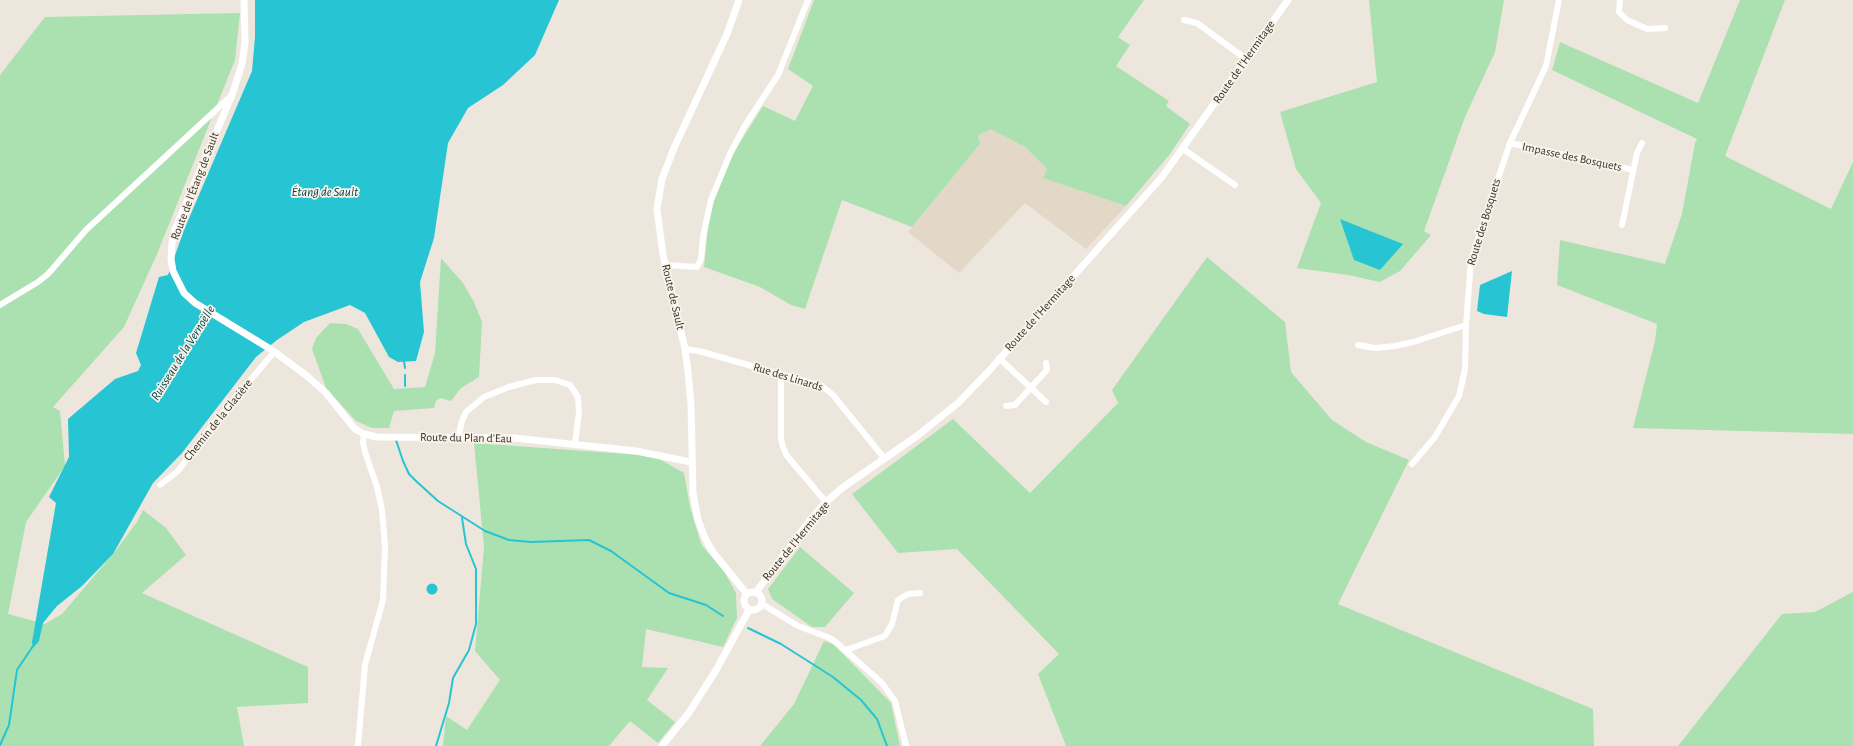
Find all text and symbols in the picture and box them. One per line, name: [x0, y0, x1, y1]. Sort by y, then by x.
street label: Route de l'Hermitage: [1210, 17, 1278, 107]
street label: Route de l'Étang de Sault: [168, 130, 222, 242]
street label: Impasse des Bosquets: [1521, 139, 1623, 175]
street label: Route des Bosquets: [1464, 177, 1504, 267]
water label: Étang de Sault: [292, 184, 358, 200]
street label: Route de Sault: [658, 263, 688, 331]
street label: Route de l'Hermitage: [1002, 271, 1078, 355]
water label: Ruisseau de la Vernoëlle: [148, 303, 218, 403]
street label: Rue des Linards: [751, 360, 825, 394]
street label: Chemin de la Glacière: [181, 376, 255, 464]
street label: Route du Plan d'Eau: [420, 430, 512, 446]
street label: Route de l'Hermitage: [759, 498, 833, 584]

